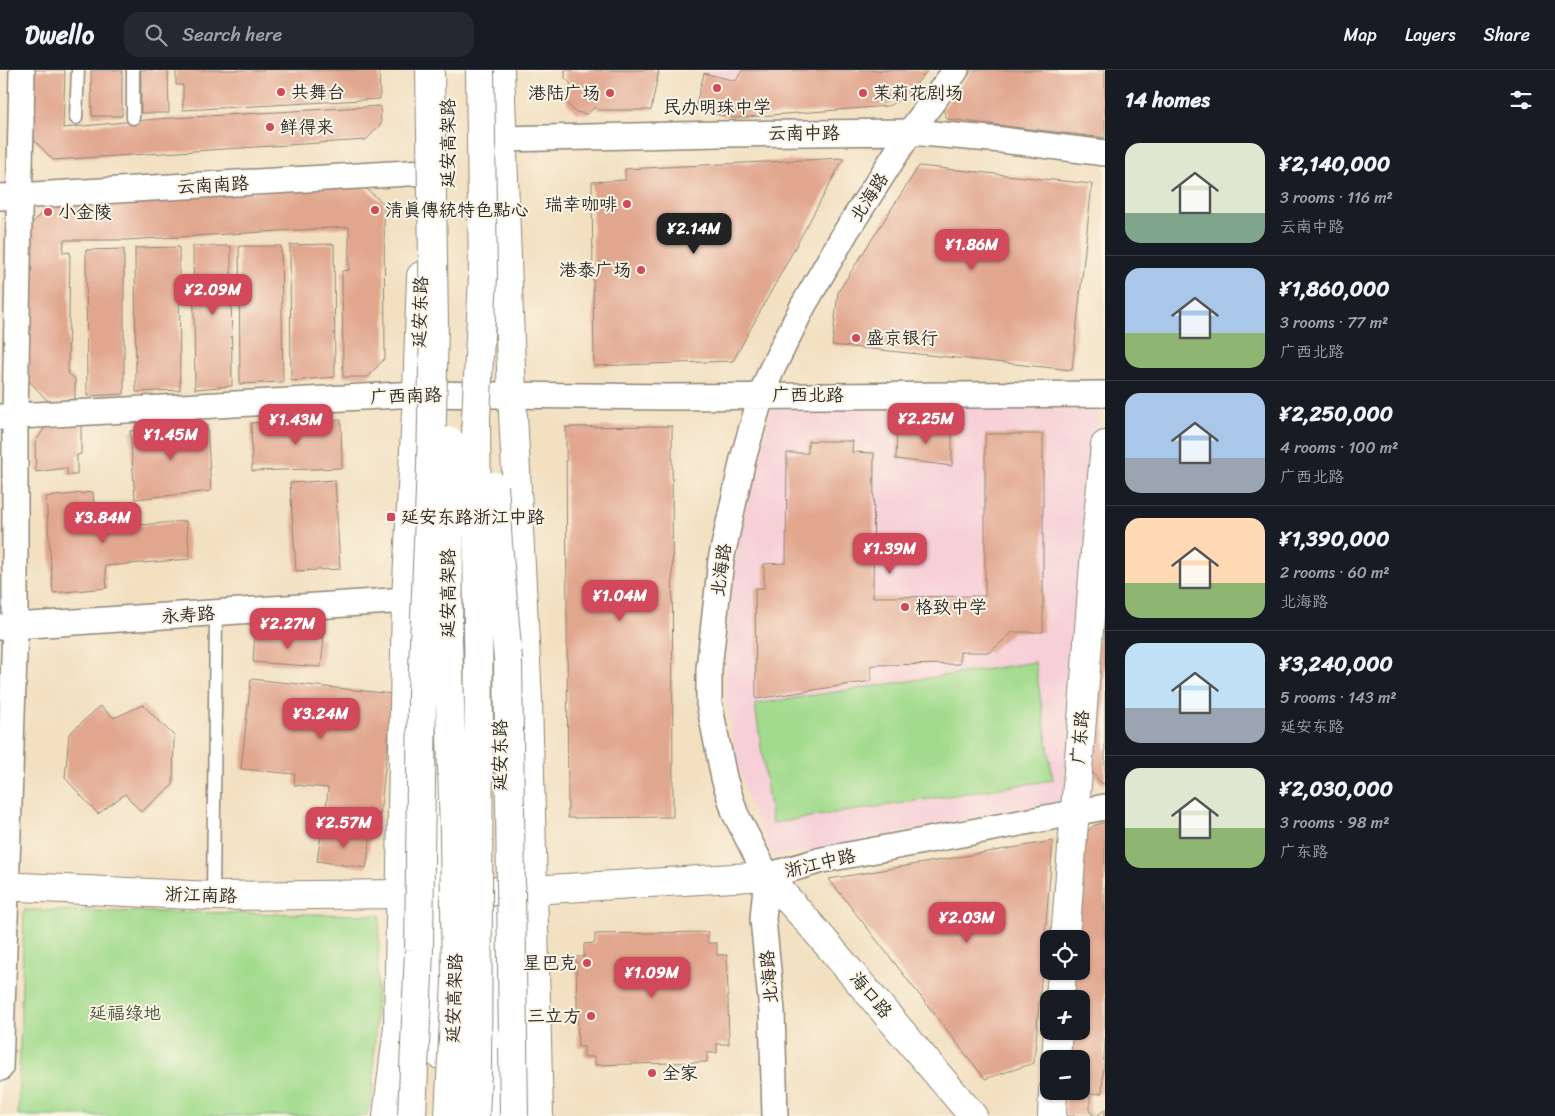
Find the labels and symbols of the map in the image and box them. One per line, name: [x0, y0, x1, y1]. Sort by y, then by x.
place label: 共舞台: [291, 76, 345, 108]
place label: 港陆广场: [528, 77, 600, 109]
place label: 茉莉花剧场: [873, 77, 963, 109]
marker: 民办明珠中学: [711, 82, 723, 94]
marker: 共舞台: [275, 86, 287, 98]
marker: 港陆广场: [604, 87, 616, 99]
marker: 茉莉花剧场: [857, 87, 869, 99]
place label: 民办明珠中学: [663, 91, 771, 123]
street label: 延安高架路: [432, 98, 464, 188]
place label: 鲜得来: [280, 111, 334, 143]
street label: 云南中路: [768, 117, 840, 149]
marker: 鲜得来: [264, 121, 276, 133]
street label: 北海路: [841, 166, 897, 228]
street label: 云南南路: [176, 167, 250, 203]
place label: 瑞幸咖啡: [545, 188, 617, 220]
place label: 清真傳統特色點心: [385, 194, 529, 226]
place label: 小金陵: [58, 196, 112, 228]
marker: 瑞幸咖啡: [621, 198, 633, 210]
marker: 清真傳統特色點心: [369, 204, 381, 216]
marker: 小金陵: [42, 206, 54, 218]
pin: ¥2.14M: [653, 212, 735, 255]
pin: ¥1.86M: [931, 228, 1013, 271]
place label: 港泰广场: [559, 254, 631, 286]
marker: 港泰广场: [635, 264, 647, 276]
pin: ¥2.09M: [172, 274, 254, 316]
street label: 延安东路: [403, 275, 437, 349]
place label: 盛京银行: [866, 322, 938, 354]
marker: 盛京银行: [850, 332, 862, 344]
street label: 广西南路: [369, 379, 443, 413]
street label: 广西北路: [772, 379, 844, 411]
pin: ¥2.25M: [885, 402, 967, 445]
pin: ¥1.43M: [255, 404, 337, 446]
pin: ¥1.45M: [130, 418, 212, 461]
place label: 延安东路浙江中路: [401, 501, 545, 533]
pin: ¥3.84M: [62, 502, 144, 544]
marker: 延安东路浙江中路: [385, 511, 397, 523]
pin: ¥1.39M: [849, 532, 931, 575]
street label: 北海路: [701, 541, 741, 599]
street label: 延安高架路: [432, 548, 464, 638]
pin: ¥1.04M: [579, 580, 661, 622]
place label: 格致中学: [915, 591, 987, 623]
street label: 永寿路: [160, 597, 216, 633]
marker: 格致中学: [899, 601, 911, 613]
pin: ¥2.27M: [247, 608, 329, 650]
pin: ¥3.24M: [280, 698, 362, 740]
street label: 广东路: [1062, 709, 1098, 765]
street label: 延安东路: [484, 719, 516, 791]
pin: ¥2.57M: [303, 806, 385, 849]
street label: 浙江中路: [781, 839, 859, 887]
street label: 浙江南路: [164, 878, 238, 912]
pin: ¥2.03M: [926, 902, 1008, 944]
place label: 星巴克: [523, 947, 577, 979]
street label: 北海路: [751, 949, 787, 1005]
street label: 延安高架路: [436, 952, 472, 1044]
pin: ¥1.09M: [611, 956, 693, 999]
marker: 星巴克: [581, 957, 593, 969]
street label: 海口路: [841, 964, 901, 1026]
park label: 延福绿地: [89, 997, 161, 1029]
place label: 三立方: [527, 1000, 581, 1032]
marker: 三立方: [585, 1010, 597, 1022]
place label: 全家: [662, 1057, 698, 1089]
marker: 全家: [646, 1067, 658, 1079]

